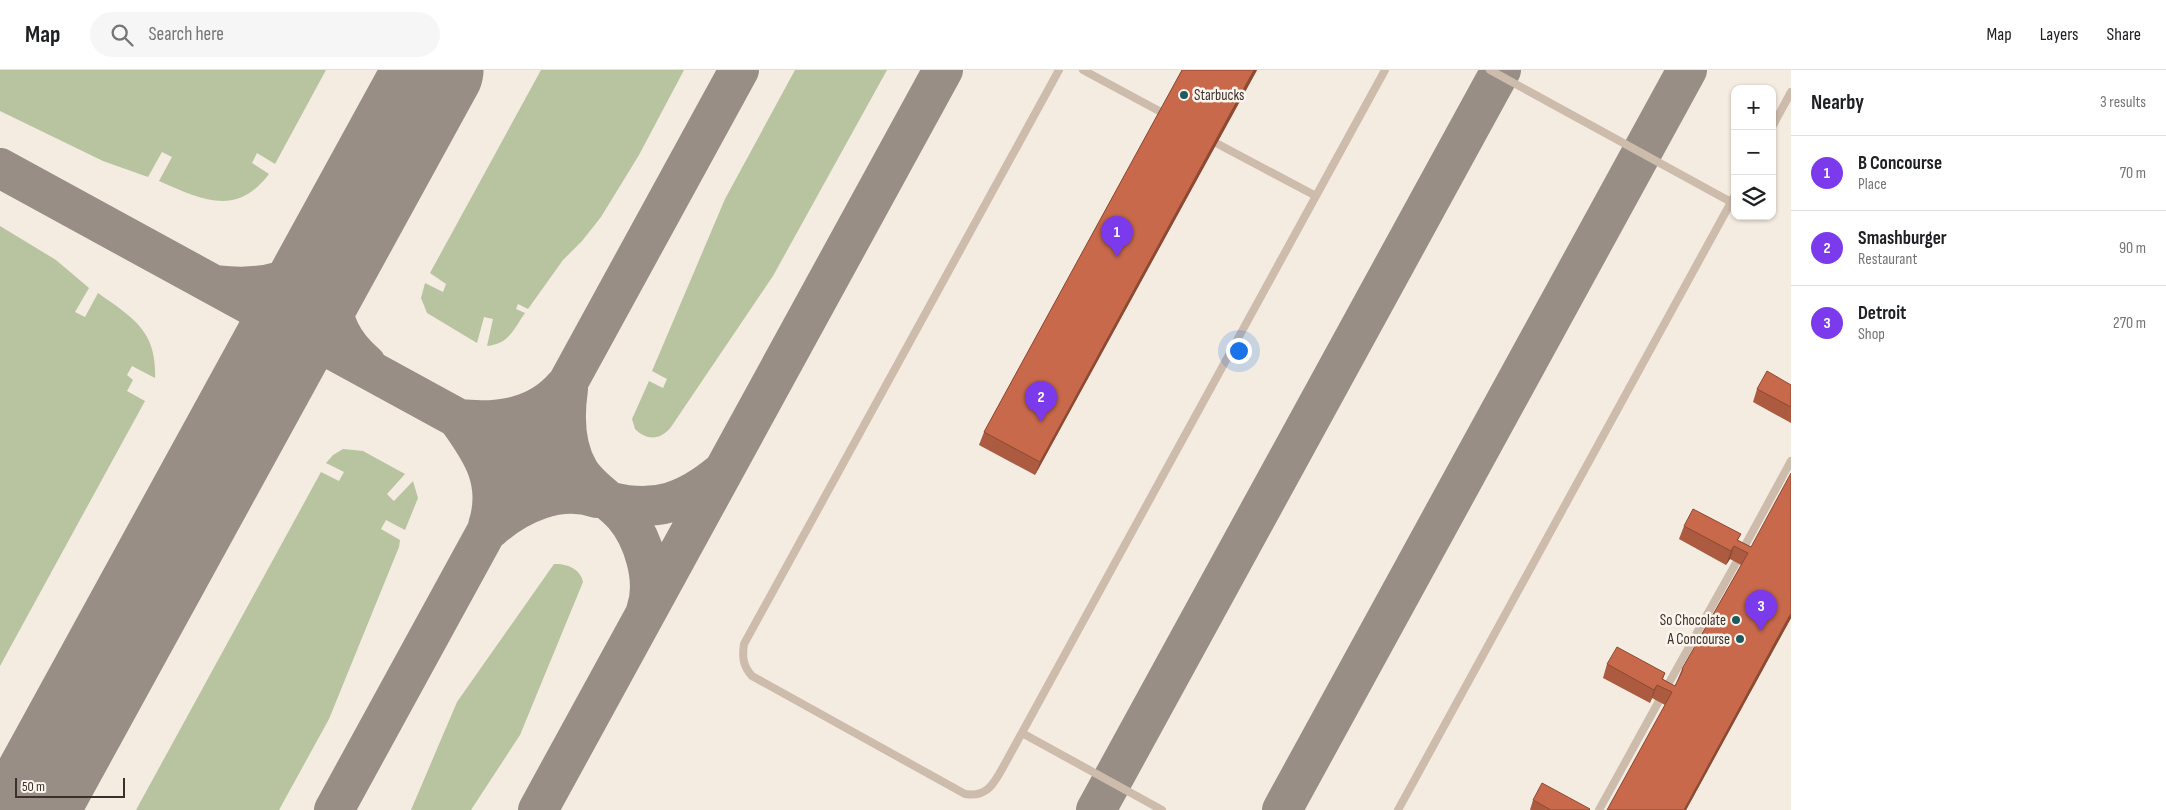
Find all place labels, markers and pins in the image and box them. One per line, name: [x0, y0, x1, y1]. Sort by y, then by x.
place label: Starbucks: [1194, 86, 1244, 105]
marker: Starbucks: [1178, 89, 1190, 101]
pin: 1: [1101, 216, 1133, 257]
pin: 2: [1025, 381, 1057, 422]
pin: 3: [1745, 590, 1777, 631]
place label: So Chocolate: [1660, 611, 1726, 630]
marker: So Chocolate: [1730, 614, 1742, 626]
place label: A Concourse: [1666, 630, 1730, 649]
marker: A Concourse: [1734, 633, 1746, 645]

